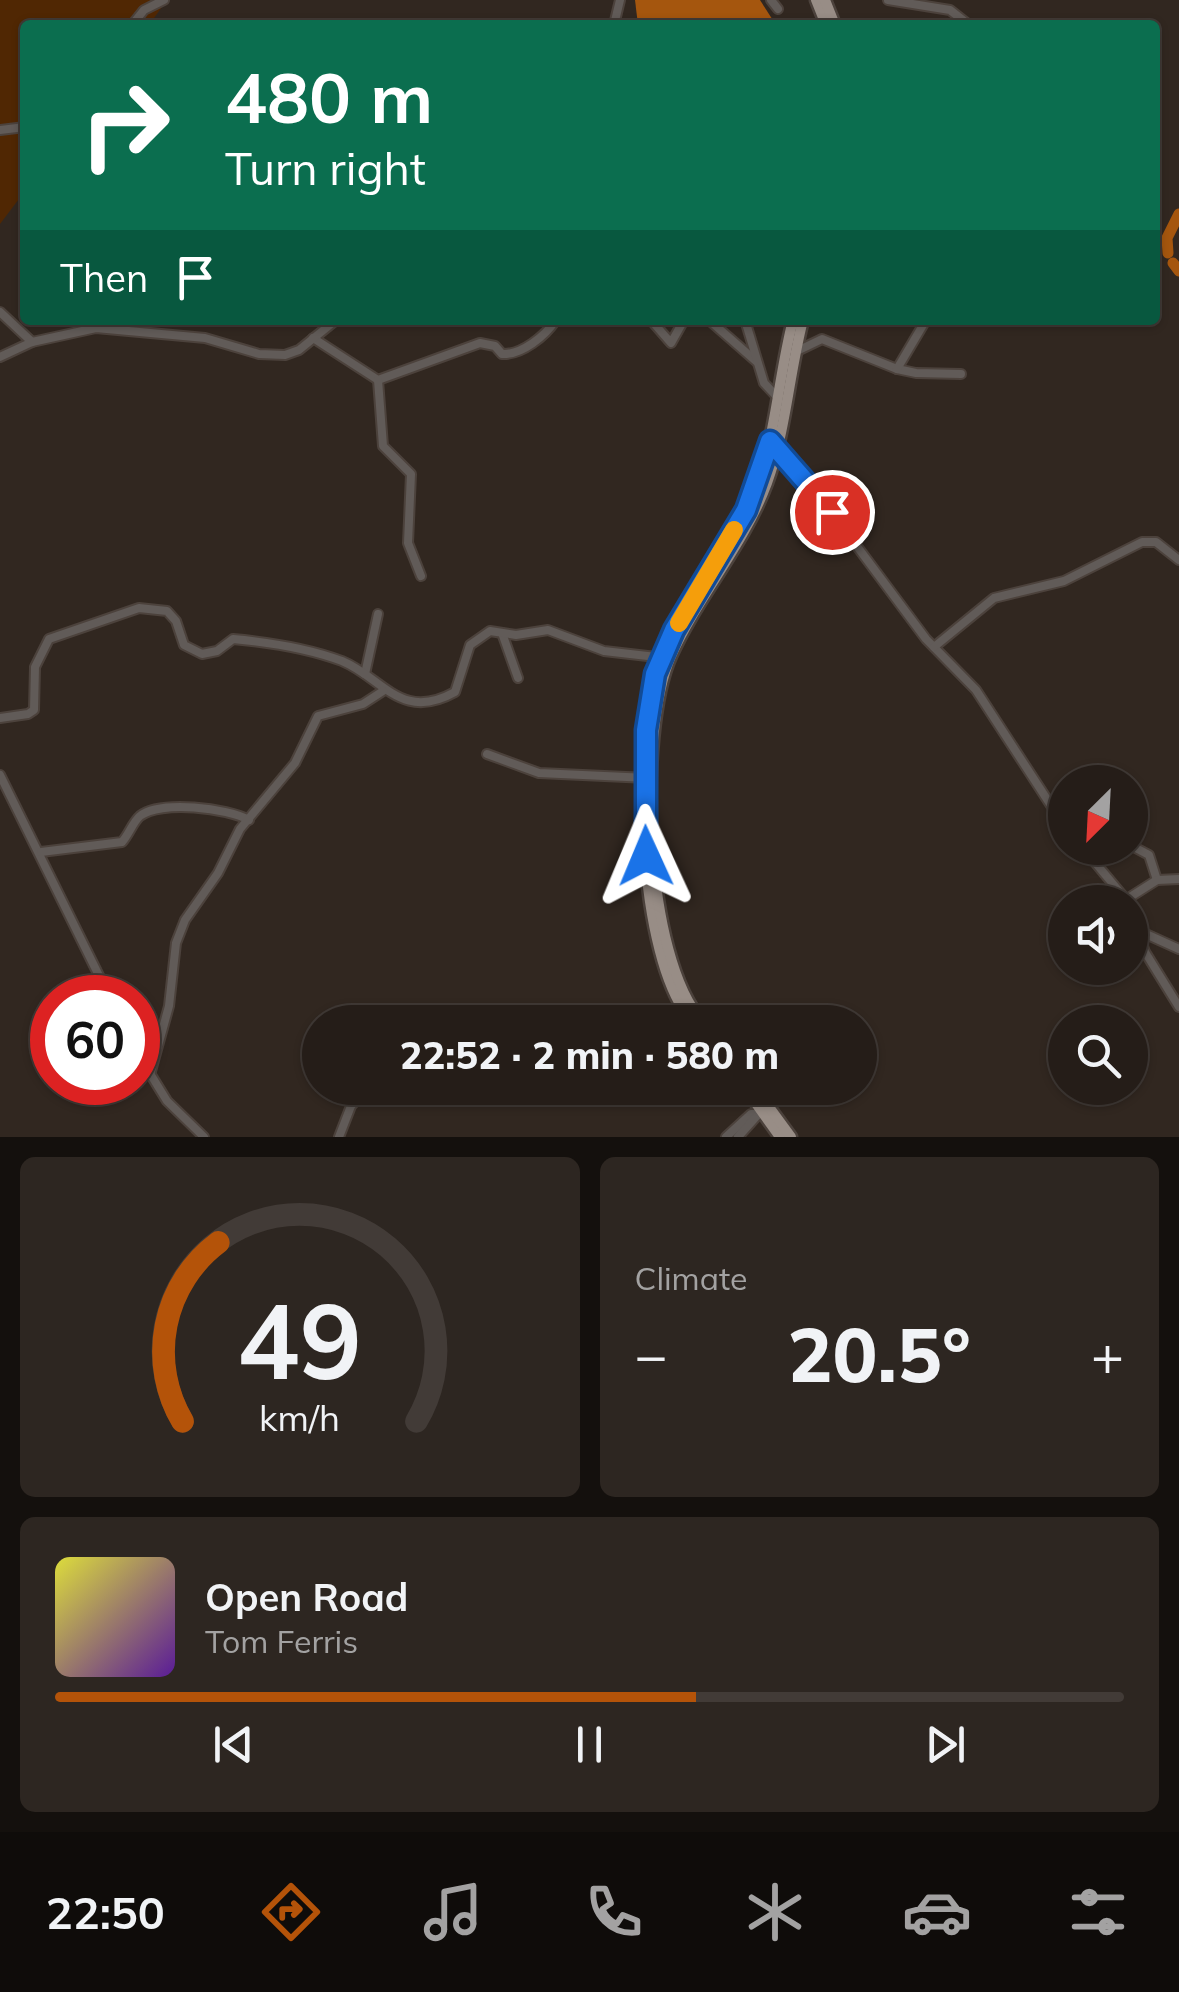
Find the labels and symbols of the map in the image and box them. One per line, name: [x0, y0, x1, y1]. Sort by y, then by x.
pin: [790, 470, 875, 555]
north arrow: [1048, 765, 1148, 865]
position arrow: [594, 804, 698, 908]
speed limit sign: 60: [30, 975, 160, 1105]

